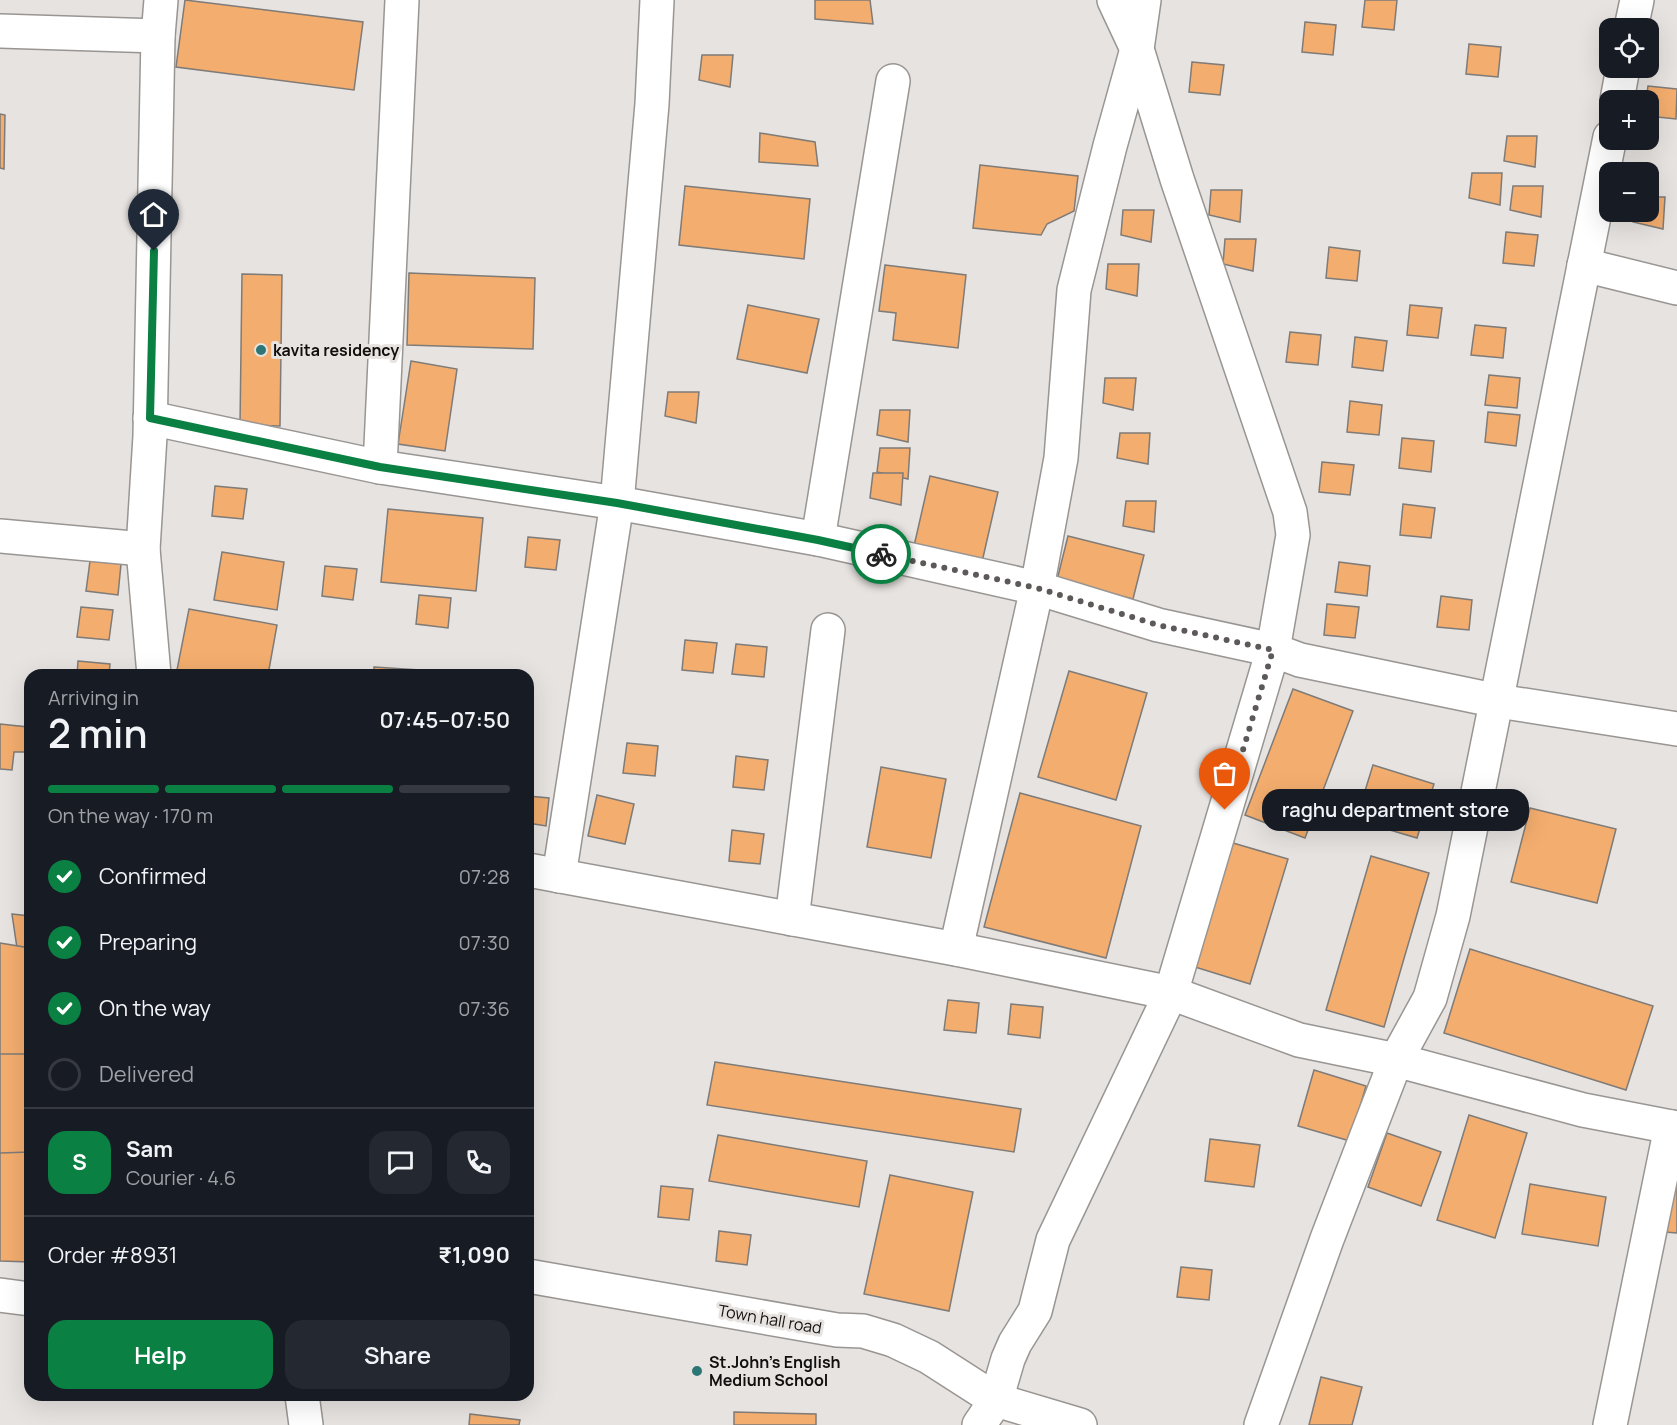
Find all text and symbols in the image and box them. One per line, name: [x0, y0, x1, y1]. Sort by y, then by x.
map controls: [1599, 18, 1659, 222]
button: locate: [1599, 18, 1659, 78]
button: +: [1599, 90, 1659, 150]
button: −: [1599, 162, 1659, 222]
pin: [128, 189, 179, 251]
icon: home: [137, 198, 170, 231]
place label: kavita residency: [273, 339, 399, 361]
marker: kavita residency: [254, 343, 268, 357]
courier: [851, 524, 911, 584]
icon: bike: [865, 538, 898, 571]
text: Arriving in: [48, 684, 139, 711]
text: 07:45–07:50: [379, 705, 510, 735]
text: 2 min: [48, 706, 147, 760]
pin: [1199, 748, 1250, 810]
icon: bag: [1208, 757, 1241, 790]
callout: raghu department store: [1261, 789, 1528, 831]
text: raghu department store: [1282, 796, 1509, 823]
text: On the way · 170 m: [48, 802, 213, 829]
icon: check: [48, 860, 81, 893]
text: Confirmed: [99, 861, 207, 891]
text: 07:28: [459, 863, 510, 890]
icon: check: [48, 926, 81, 959]
text: Preparing: [99, 927, 197, 957]
text: 07:30: [459, 929, 510, 956]
icon: check: [48, 992, 81, 1025]
text: On the way: [99, 993, 211, 1023]
text: 07:36: [458, 995, 510, 1022]
text: Delivered: [99, 1059, 194, 1089]
button: chat: [369, 1131, 432, 1194]
button: phone: [447, 1131, 510, 1194]
text: Sam: [126, 1134, 173, 1164]
text: S: [72, 1147, 87, 1177]
text: Courier · 4.6: [126, 1164, 236, 1191]
text: Order #8931: [48, 1240, 177, 1270]
text: ₹1,090: [438, 1240, 510, 1270]
street label: Town hall road: [716, 1299, 824, 1339]
button: Help: [48, 1320, 273, 1389]
button: Share: [285, 1320, 510, 1389]
place label: St.John's English Medium School: [709, 1351, 841, 1391]
marker: St.John's English Medium School: [690, 1364, 704, 1378]

